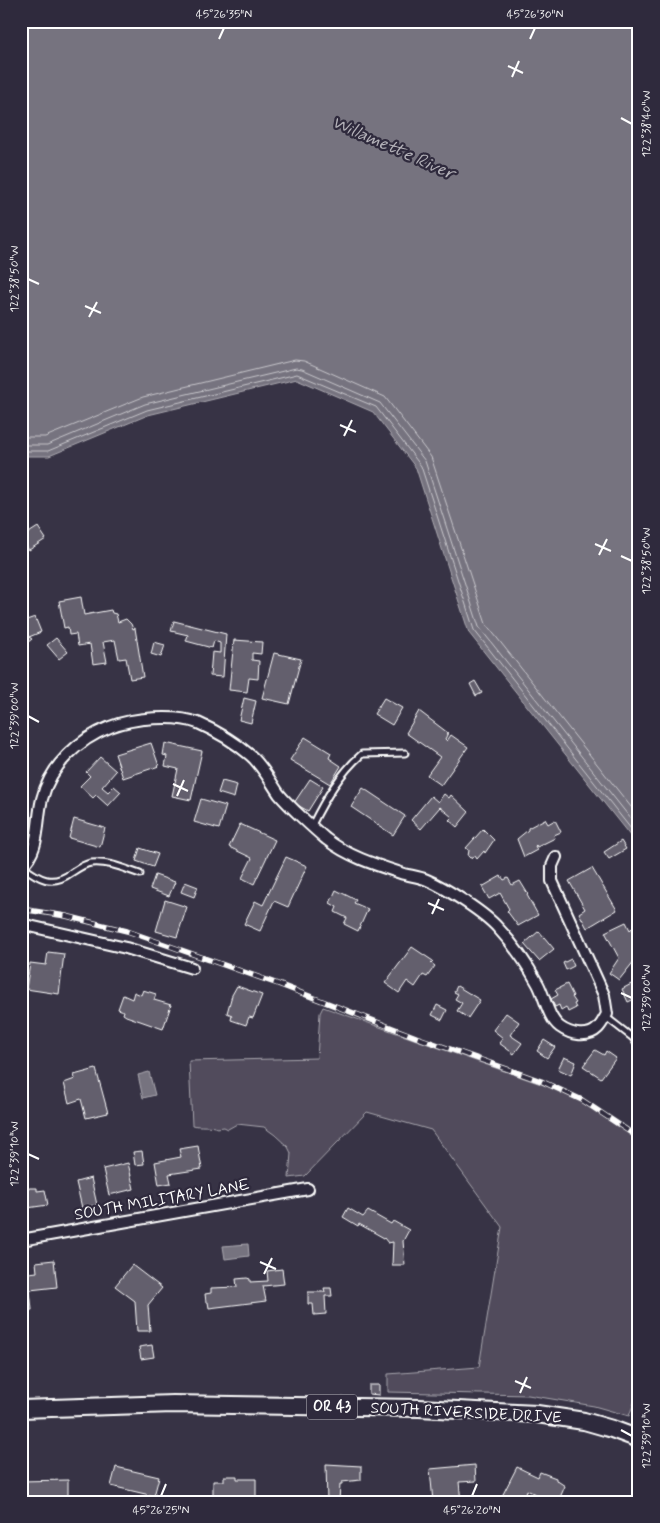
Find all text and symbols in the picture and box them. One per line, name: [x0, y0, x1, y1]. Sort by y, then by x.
text: 45°26'35"N: [196, 7, 252, 23]
text: 45°26'30"N: [506, 7, 564, 23]
text: 122°38'40"W: [639, 91, 655, 157]
water label: Willamette River: [328, 110, 460, 187]
text: 122°38'50"W: [7, 246, 23, 312]
text: 122°38'50"W: [639, 528, 655, 594]
text: 122°39'00"W: [7, 682, 23, 749]
text: 122°39'00"W: [639, 964, 655, 1031]
text: 122°39'10"W: [7, 1121, 23, 1187]
street label: SOUTH MILITARY LANE: [73, 1174, 251, 1226]
road number: OR 43: [307, 1394, 357, 1420]
street label: SOUTH RIVERSIDE DRIVE: [370, 1398, 562, 1428]
text: 122°39'10"W: [639, 1403, 655, 1469]
text: 45°26'25"N: [132, 1503, 190, 1519]
text: 45°26'20"N: [443, 1503, 501, 1519]

